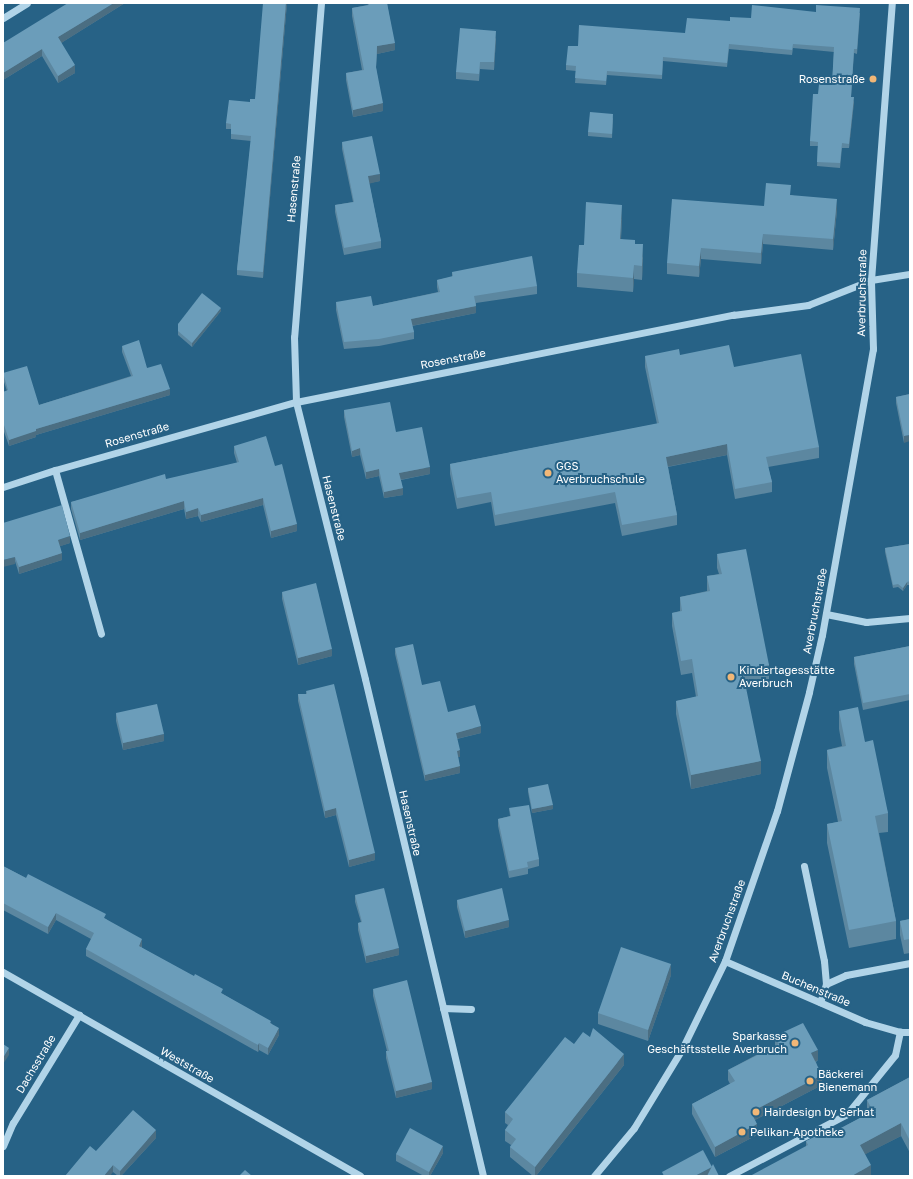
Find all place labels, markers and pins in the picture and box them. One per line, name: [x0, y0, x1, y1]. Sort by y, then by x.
place label: Rosenstraße: [799, 72, 865, 86]
marker: Rosenstraße: [868, 74, 878, 84]
place label: GGS Averbruchschule: [556, 460, 645, 486]
marker: GGS Averbruchschule: [543, 468, 553, 478]
place label: Kindertagesstätte Averbruch: [739, 664, 835, 690]
marker: Kindertagesstätte Averbruch: [726, 672, 736, 682]
place label: Sparkasse Geschäftsstelle Averbruch: [647, 1030, 787, 1056]
marker: Sparkasse Geschäftsstelle Averbruch: [790, 1038, 800, 1048]
place label: Bäckerei Bienemann: [818, 1068, 877, 1094]
marker: Bäckerei Bienemann: [805, 1076, 815, 1086]
place label: Hairdesign by Serhat: [764, 1105, 874, 1119]
marker: Hairdesign by Serhat: [751, 1107, 761, 1117]
place label: Pelikan-Apotheke: [750, 1125, 844, 1139]
marker: Pelikan-Apotheke: [737, 1127, 747, 1137]

